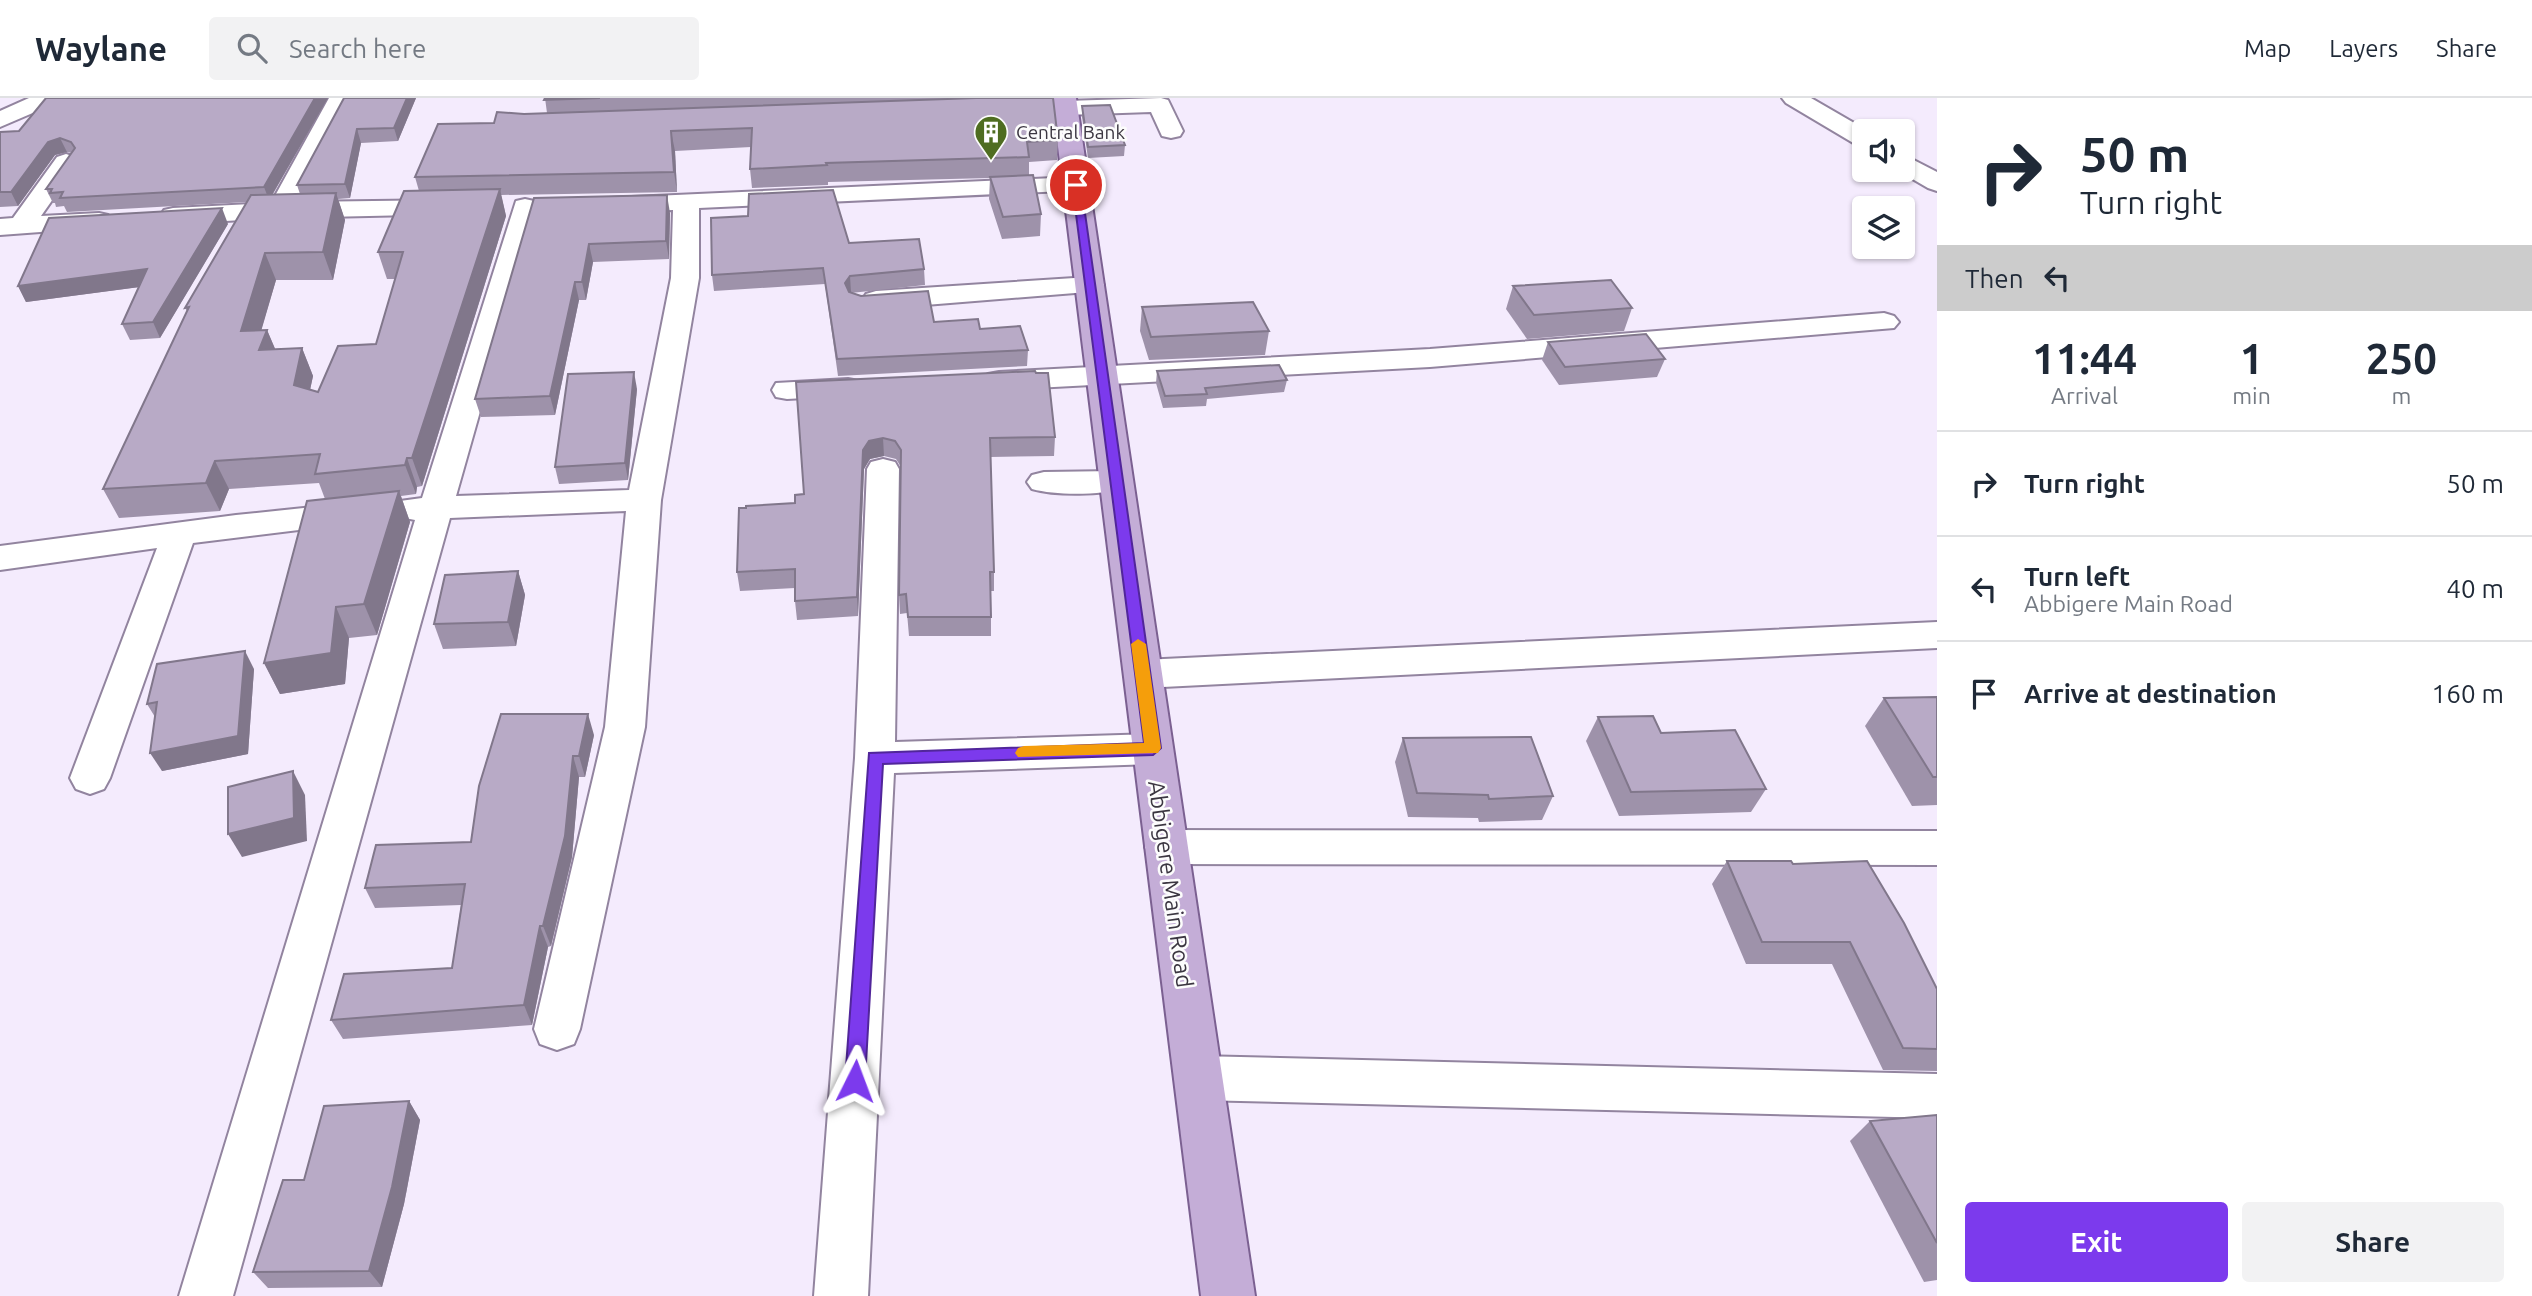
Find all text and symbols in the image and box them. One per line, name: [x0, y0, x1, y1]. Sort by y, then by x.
search box: [209, 17, 699, 80]
icon: search: [233, 29, 271, 67]
text: Waylane: [35, 30, 167, 67]
text: Search here: [289, 34, 426, 63]
text: Map: [2244, 35, 2291, 62]
text: Layers: [2329, 35, 2398, 62]
text: Share: [2436, 35, 2497, 62]
building icon: Central Bank: [972, 113, 1010, 162]
map controls: [1852, 119, 1915, 259]
button: sound: [1852, 119, 1915, 182]
place label: Central Bank: [1016, 121, 1125, 143]
icon: right: [1965, 126, 2056, 217]
text: 50 m: [2080, 126, 2189, 181]
pin: [1046, 155, 1106, 215]
icon: arrive: [1057, 166, 1095, 204]
text: Turn right: [2080, 184, 2222, 220]
button: layers: [1852, 196, 1915, 259]
icon: left: [2038, 259, 2076, 297]
text: Then: [1965, 264, 2024, 293]
text: 11:44: [2032, 335, 2137, 382]
text: 1: [2240, 335, 2263, 382]
text: 250: [2366, 335, 2437, 382]
text: Arrival: [2051, 383, 2118, 408]
text: min: [2232, 383, 2271, 408]
text: m: [2391, 383, 2411, 408]
icon: right: [1965, 465, 2003, 503]
text: Turn right: [2024, 469, 2145, 498]
text: 50 m: [2446, 469, 2504, 498]
text: Turn left: [2024, 562, 2130, 591]
icon: left: [1965, 570, 2003, 608]
text: 40 m: [2446, 574, 2504, 603]
text: Abbigere Main Road: [2024, 591, 2233, 616]
icon: arrive: [1965, 675, 2003, 713]
text: Arrive at destination: [2024, 679, 2277, 708]
text: 160 m: [2432, 679, 2504, 708]
street label: Abbigere Main Road: [1144, 779, 1198, 989]
position arrow: [818, 1044, 892, 1118]
button: Exit: [1965, 1202, 2228, 1282]
button: Share: [2242, 1202, 2504, 1282]

